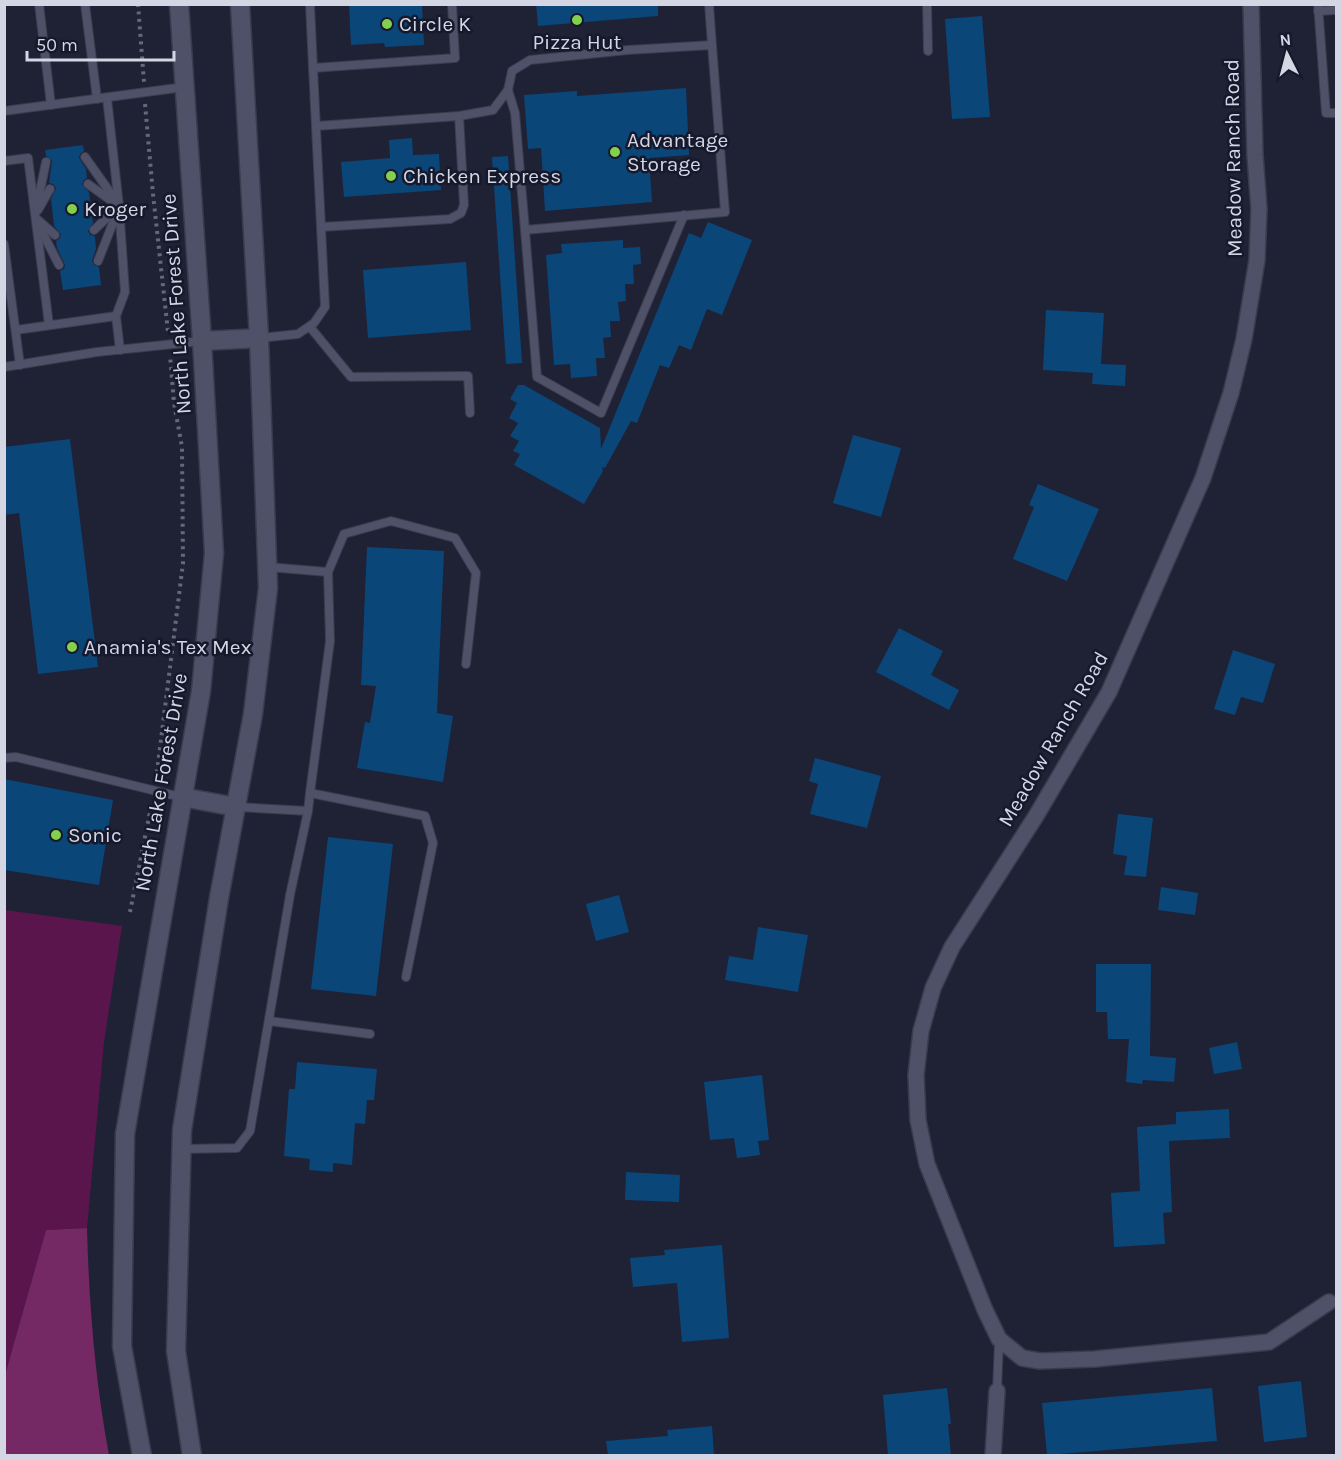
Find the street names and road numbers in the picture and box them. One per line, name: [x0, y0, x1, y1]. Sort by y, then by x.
street label: Meadow Ranch Road: [1219, 59, 1247, 257]
street label: North Lake Forest Drive: [156, 193, 196, 415]
street label: Meadow Ranch Road: [993, 647, 1113, 831]
street label: North Lake Forest Drive: [130, 671, 192, 893]

